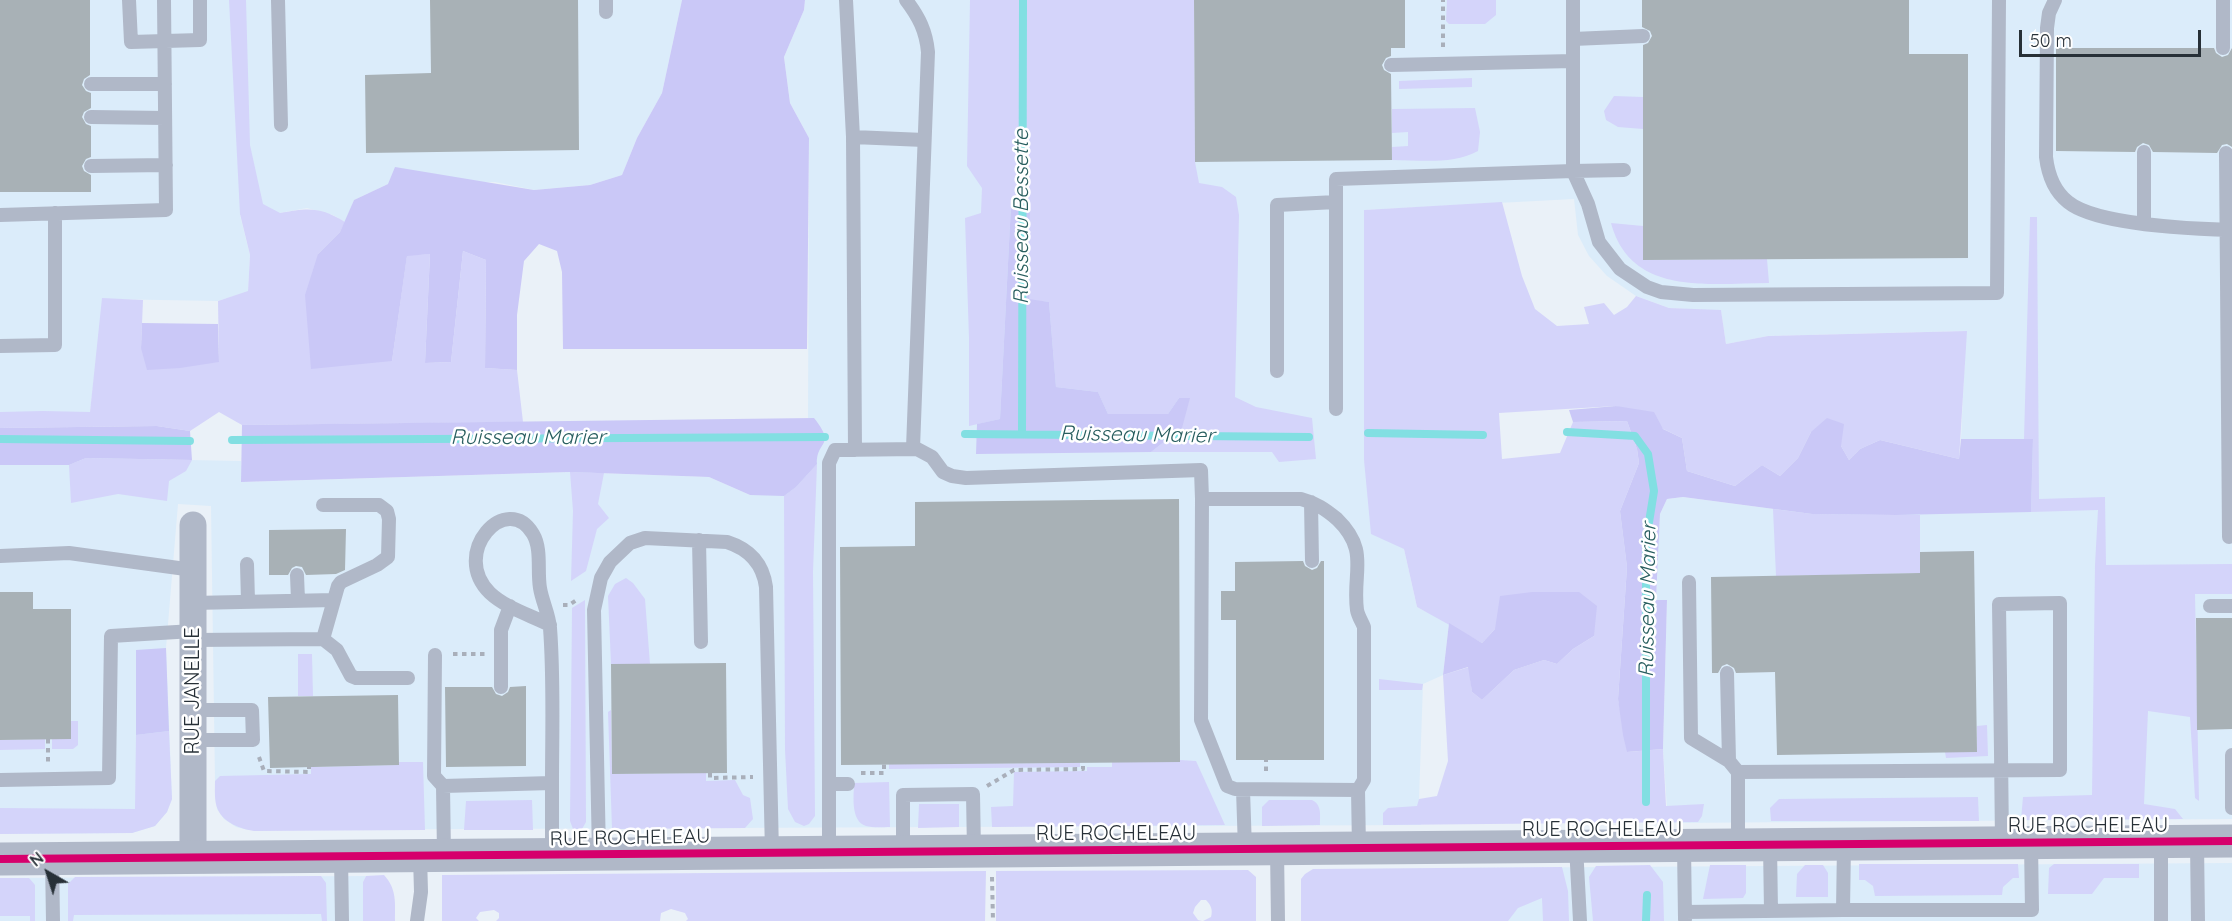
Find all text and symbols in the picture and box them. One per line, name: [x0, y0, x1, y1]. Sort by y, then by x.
scale bar: [2022, 18, 2204, 56]
text: 50 m: [2030, 29, 2072, 52]
water label: Ruisseau Bessette: [1009, 129, 1035, 305]
water label: Ruisseau Marier: [1059, 421, 1215, 449]
water label: Ruisseau Marier: [451, 425, 605, 451]
water label: Ruisseau Marier: [1634, 522, 1662, 678]
street label: RUE JANELLE: [181, 627, 205, 755]
street label: RUE ROCHELEAU: [2008, 814, 2168, 838]
street label: RUE ROCHELEAU: [1522, 818, 1682, 842]
street label: RUE ROCHELEAU: [1036, 822, 1196, 846]
street label: RUE ROCHELEAU: [549, 825, 711, 851]
north arrow: [18, 843, 78, 903]
text: N: [26, 848, 48, 870]

